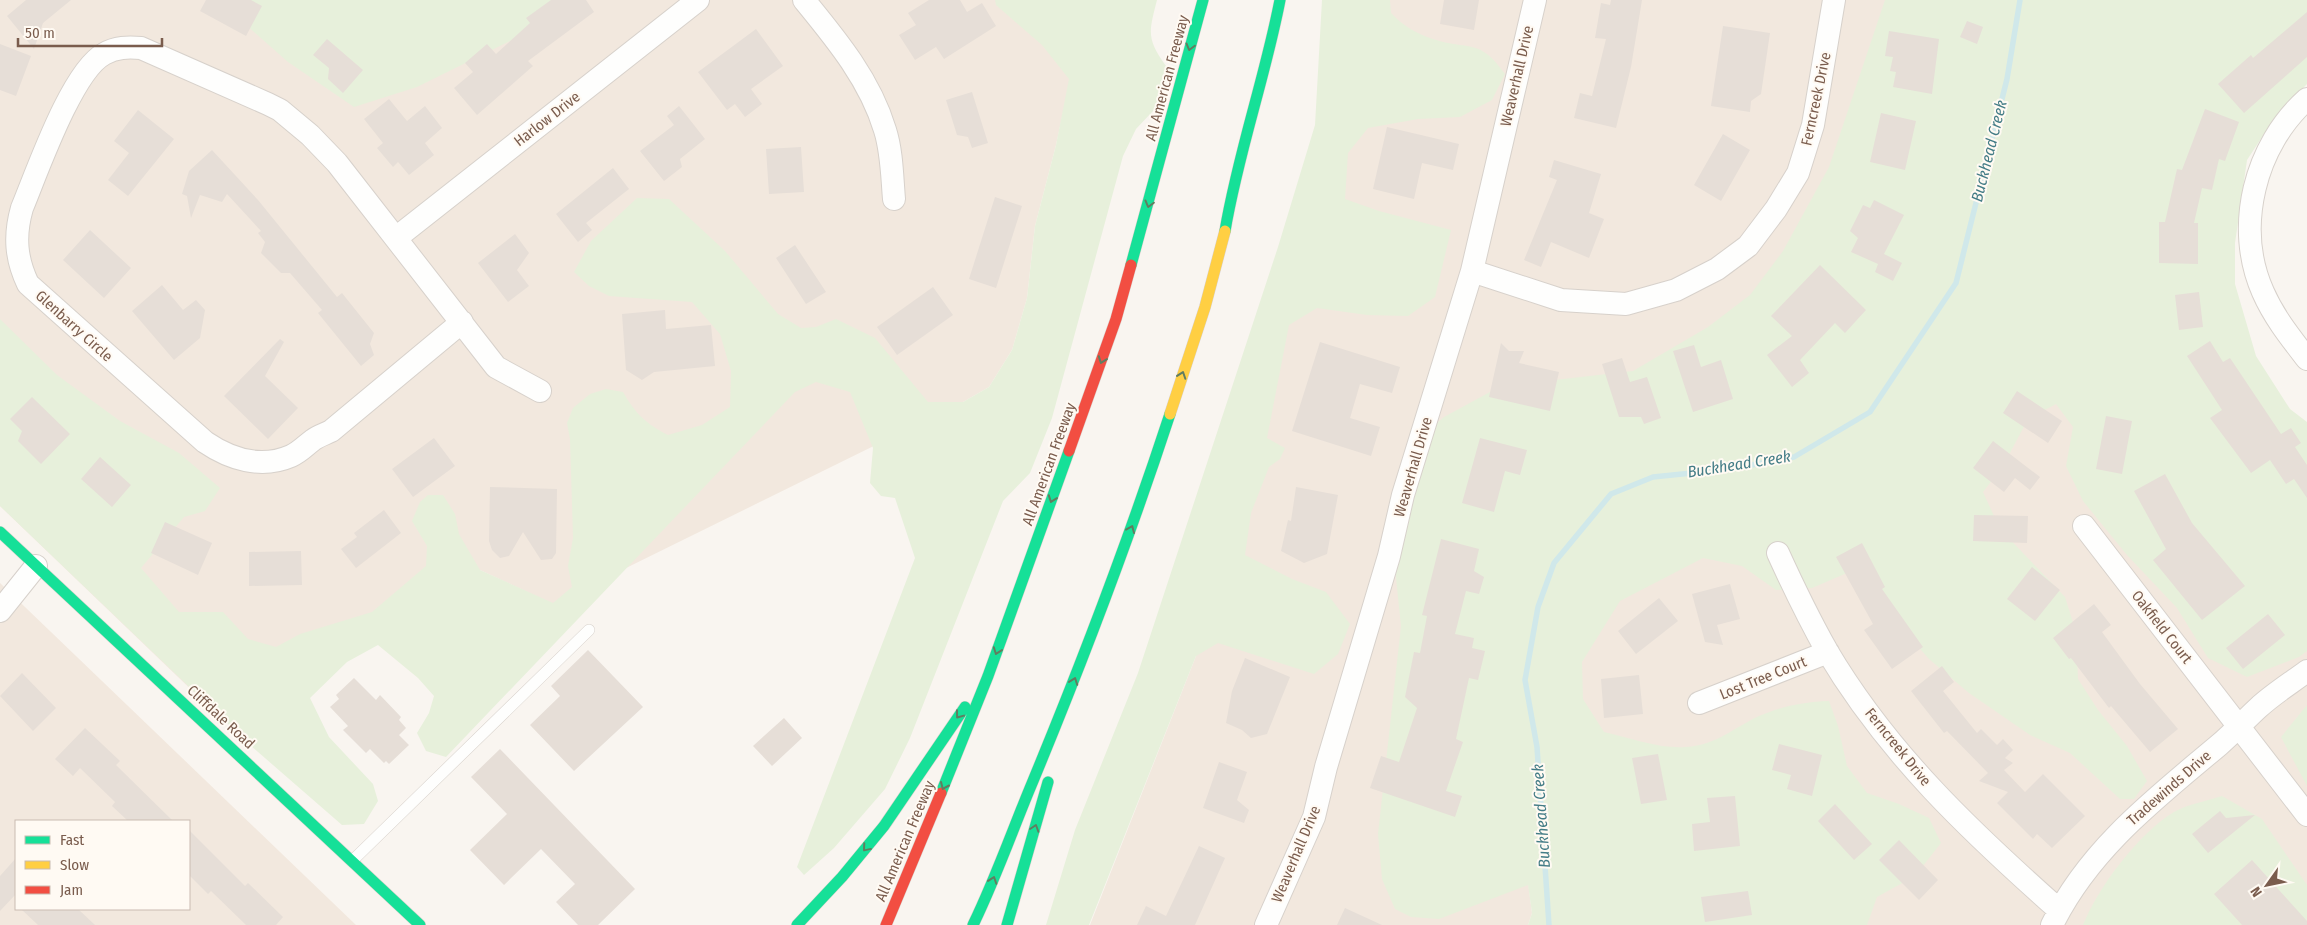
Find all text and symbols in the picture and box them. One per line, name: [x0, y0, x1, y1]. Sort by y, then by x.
street label: All American Freeway: [1142, 13, 1193, 143]
scale bar: [18, 15, 161, 47]
text: 50 m: [25, 24, 55, 42]
street label: Weaverhall Drive: [1497, 24, 1537, 128]
one-way arrow: [1186, 43, 1196, 51]
street label: Ferncreek Drive: [1797, 51, 1835, 147]
street label: Harlow Drive: [511, 88, 583, 150]
water label: Buckhead Creek: [1967, 98, 2011, 204]
one-way arrow: [1144, 200, 1155, 209]
street label: Glenbarry Circle: [32, 287, 116, 365]
one-way arrow: [1098, 355, 1108, 363]
one-way arrow: [1176, 371, 1186, 380]
street label: All American Freeway: [1018, 400, 1080, 528]
street label: Weaverhall Drive: [1390, 415, 1436, 519]
water label: Buckhead Creek: [1686, 446, 1792, 482]
one-way arrow: [1048, 494, 1058, 502]
one-way arrow: [1125, 525, 1136, 534]
street label: Oakfield Court: [2128, 587, 2196, 667]
one-way arrow: [993, 647, 1003, 655]
street label: Lost Tree Court: [1717, 652, 1809, 704]
one-way arrow: [1068, 677, 1078, 686]
street label: Cliffdale Road: [184, 681, 258, 753]
street label: Ferncreek Drive: [1861, 704, 1935, 790]
one-way arrow: [956, 709, 965, 719]
street label: Tradewinds Drive: [2123, 747, 2215, 829]
water label: Buckhead Creek: [1528, 763, 1554, 869]
street label: All American Freeway: [871, 778, 939, 904]
one-way arrow: [940, 781, 951, 790]
street label: Weaverhall Drive: [1268, 803, 1324, 905]
legend: [15, 820, 190, 910]
one-way arrow: [1029, 824, 1039, 832]
text: Fast: [60, 831, 84, 849]
one-way arrow: [862, 842, 871, 851]
text: Slow: [60, 856, 89, 874]
north arrow: [2242, 860, 2292, 910]
one-way arrow: [987, 877, 997, 885]
text: Jam: [60, 881, 83, 899]
text: N: [2247, 884, 2266, 900]

